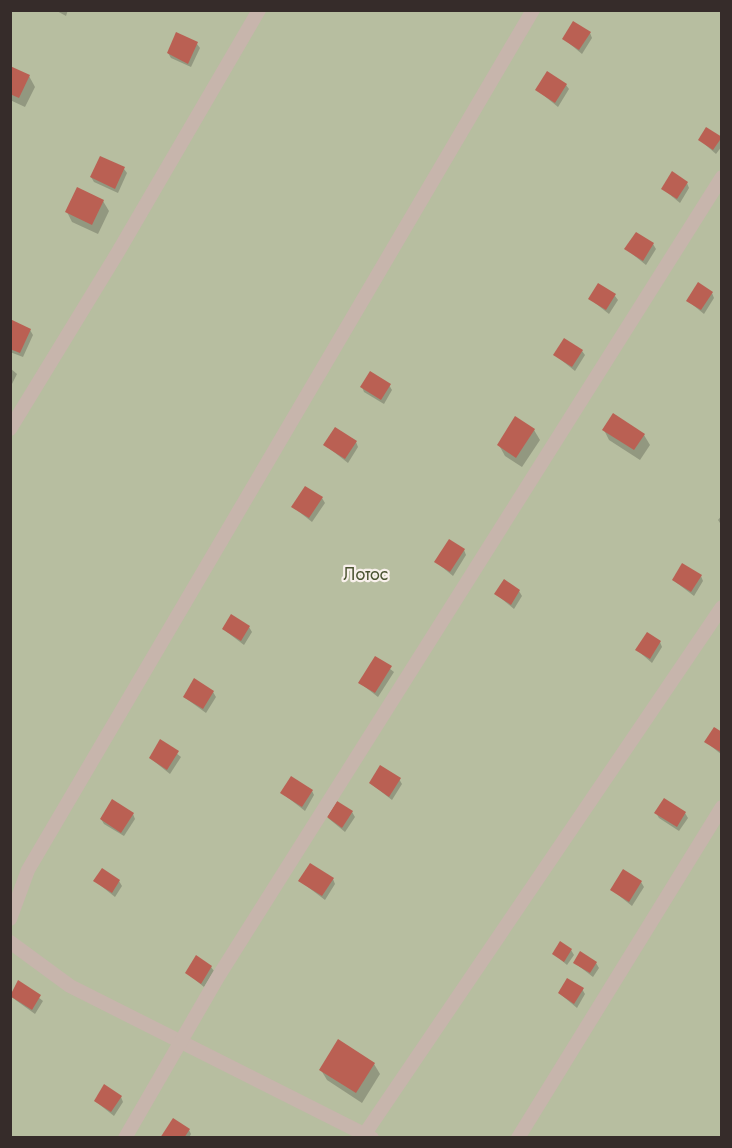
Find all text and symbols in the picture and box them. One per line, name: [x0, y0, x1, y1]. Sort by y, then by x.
park label: Лотос: [344, 561, 388, 587]

